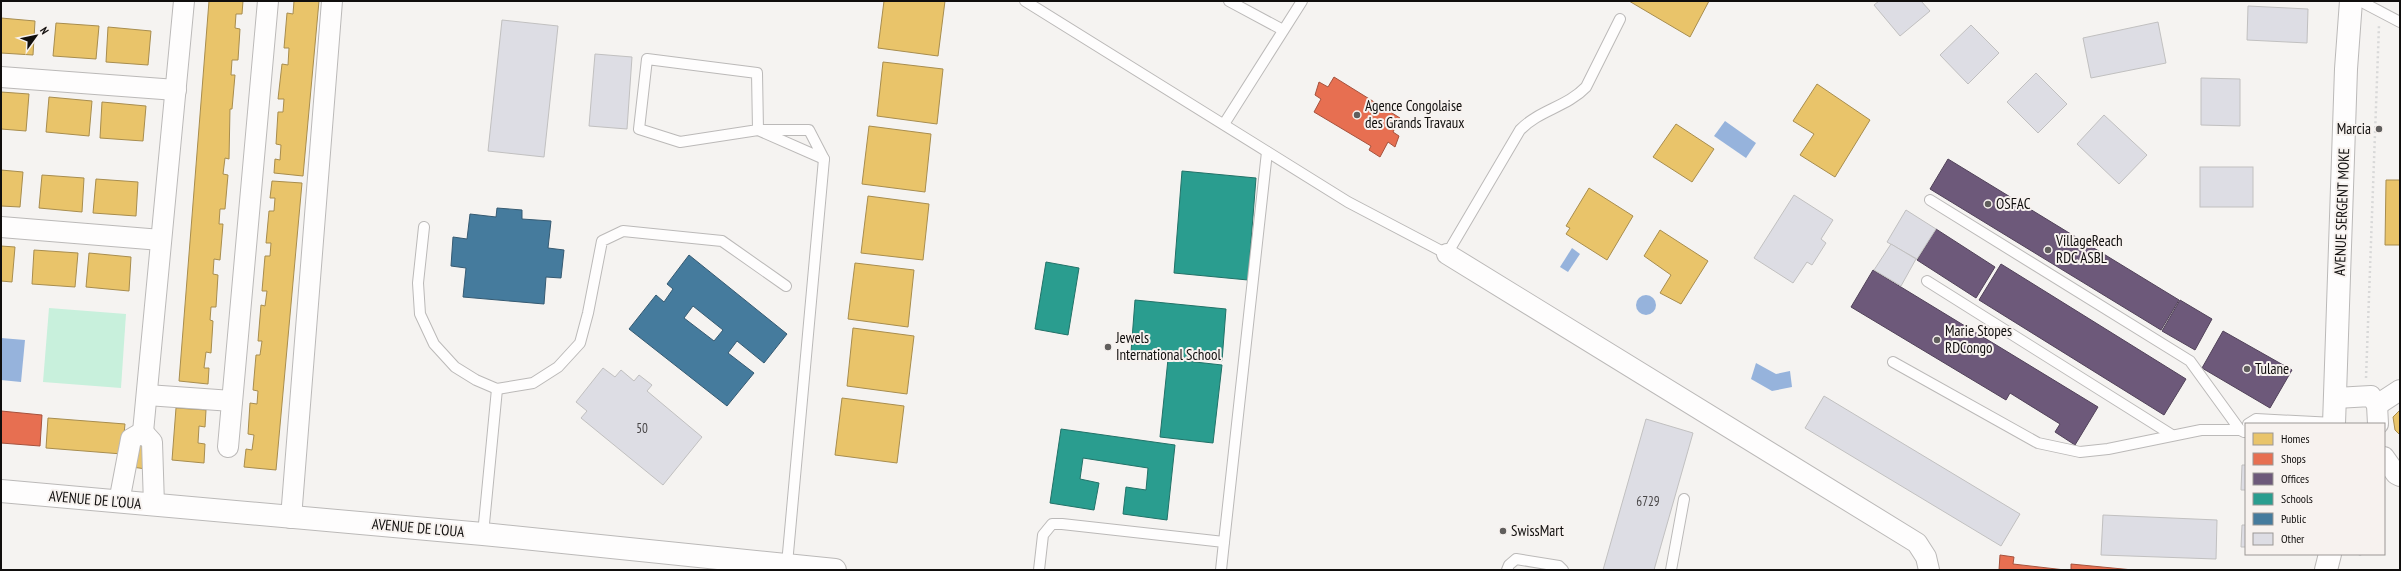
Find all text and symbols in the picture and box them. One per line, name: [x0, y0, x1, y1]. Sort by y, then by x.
north arrow: [16, 16, 56, 56]
text: N: [37, 24, 52, 37]
place label: Agence Congolaise des Grands Travaux: [1365, 96, 1464, 132]
marker: Agence Congolaise des Grands Travaux: [1352, 110, 1362, 120]
place label: Marcia: [2337, 119, 2371, 138]
marker: Marcia: [2374, 124, 2384, 134]
street label: AVENUE SERGENT MOKE: [2330, 148, 2353, 276]
place label: OSFAC: [1996, 194, 2031, 213]
marker: OSFAC: [1983, 199, 1993, 209]
place label: VillageReach RDC ASBL: [2055, 231, 2123, 267]
marker: VillageReach RDC ASBL: [2043, 245, 2053, 255]
place label: Marie Stopes RDCongo: [1945, 321, 2012, 357]
place label: Jewels International School: [1115, 328, 1221, 364]
marker: Marie Stopes RDCongo: [1932, 335, 1942, 345]
marker: Jewels International School: [1103, 342, 1113, 352]
place label: Tulane: [2255, 359, 2289, 378]
marker: Tulane: [2242, 364, 2252, 374]
house number: 50: [636, 420, 648, 437]
legend: [2245, 423, 2385, 555]
text: Homes: [2281, 431, 2309, 446]
text: Shops: [2281, 451, 2306, 466]
text: Offices: [2281, 471, 2309, 486]
street label: AVENUE DE L’OUA: [48, 486, 143, 513]
text: Schools: [2281, 491, 2313, 506]
house number: 6729: [1636, 493, 1660, 510]
text: Public: [2281, 511, 2307, 526]
street label: AVENUE DE L’OUA: [371, 514, 466, 541]
place label: SwissMart: [1511, 521, 1564, 540]
marker: SwissMart: [1498, 526, 1508, 536]
text: Other: [2281, 531, 2305, 546]

